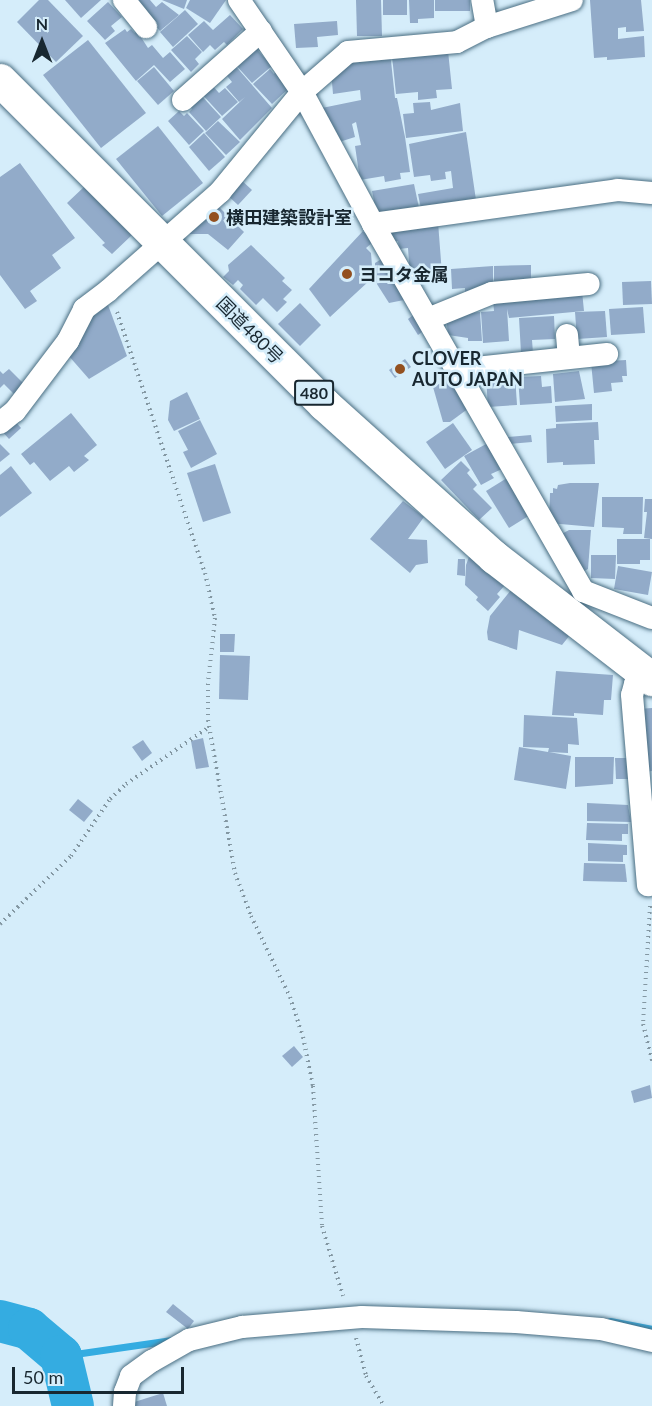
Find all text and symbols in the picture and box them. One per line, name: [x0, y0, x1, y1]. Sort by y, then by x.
north arrow: [12, 12, 72, 72]
text: N: [36, 14, 48, 33]
place label: 横田建築設計室: [226, 206, 352, 228]
marker: 横田建築設計室: [207, 210, 221, 224]
place label: ヨコタ金属: [359, 263, 449, 285]
marker: ヨコタ金属: [340, 267, 354, 281]
street label: 国道480号: [212, 292, 288, 368]
place label: CLOVER AUTO JAPAN: [412, 348, 523, 391]
marker: CLOVER AUTO JAPAN: [393, 362, 407, 376]
road number: 480: [293, 380, 335, 406]
scale bar: [15, 1355, 188, 1393]
text: 50 m: [23, 1366, 63, 1388]

